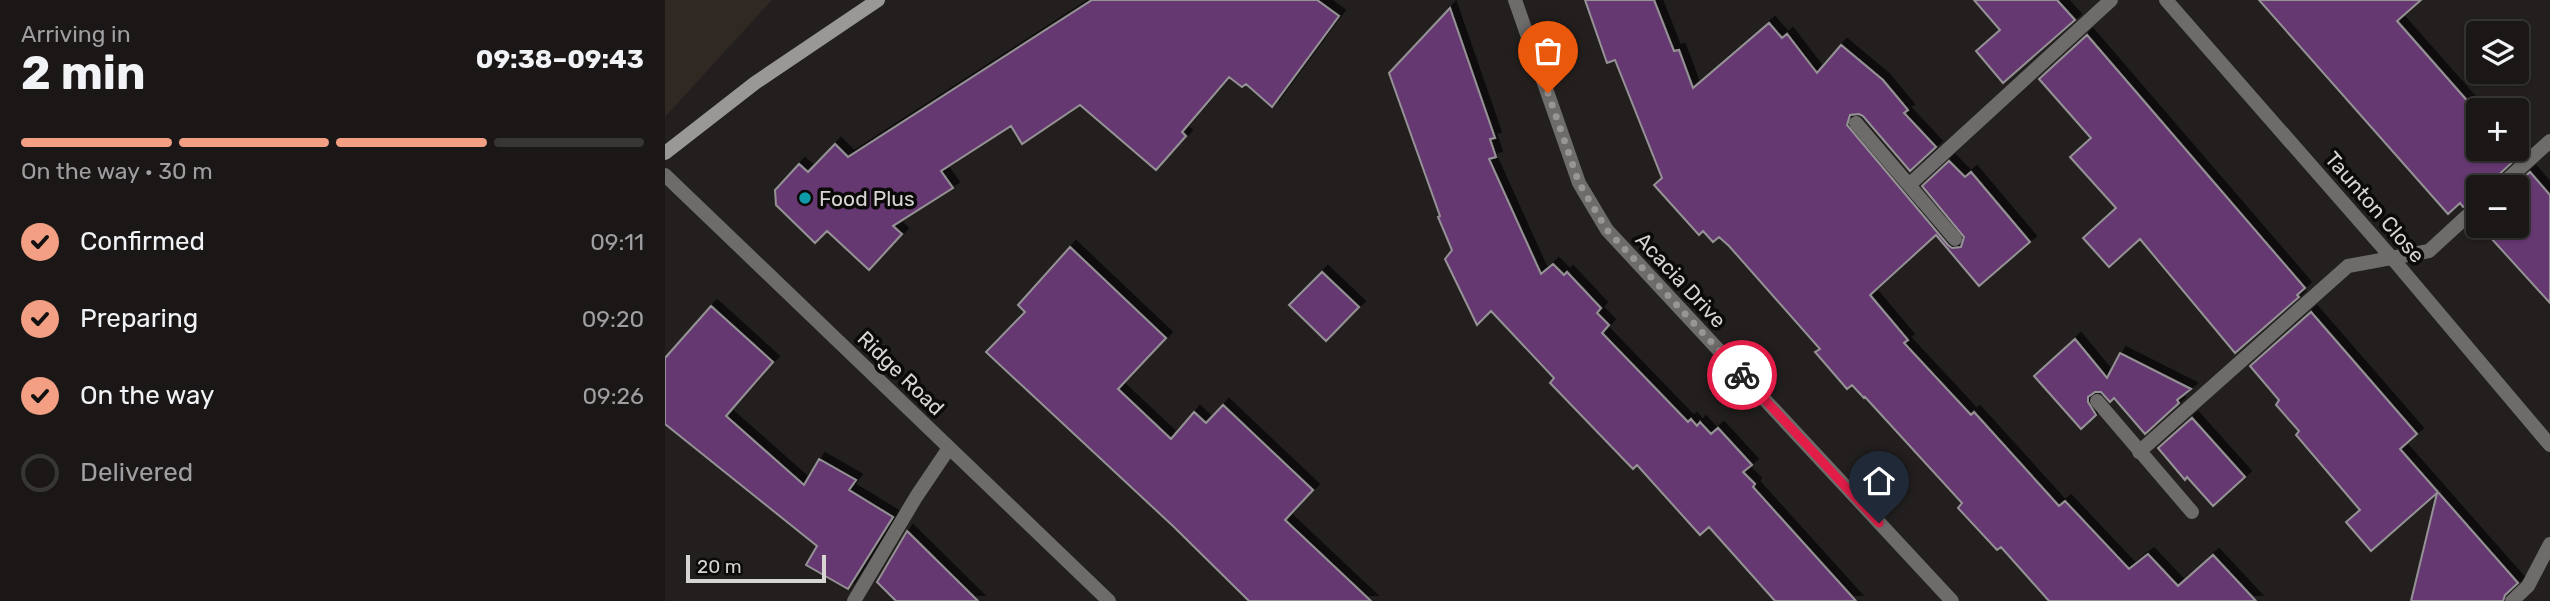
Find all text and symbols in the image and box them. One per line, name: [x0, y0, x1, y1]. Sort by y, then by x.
text: Arriving in: [21, 20, 131, 48]
pin: [1518, 21, 1578, 93]
map controls: [2466, 21, 2529, 238]
button: layers: [2466, 21, 2529, 84]
icon: bag: [1529, 32, 1567, 70]
text: 09:38–09:43: [476, 44, 644, 75]
text: 2 min: [21, 46, 146, 101]
button: +: [2466, 98, 2529, 161]
street label: Taunton Close: [2320, 146, 2430, 268]
text: On the way · 30 m: [21, 157, 213, 185]
button: −: [2466, 175, 2529, 238]
place label: Food Plus: [819, 186, 915, 211]
marker: Food Plus: [797, 190, 813, 206]
icon: check: [21, 223, 59, 261]
text: Confirmed: [80, 226, 205, 257]
street label: Acacia Drive: [1631, 227, 1731, 333]
text: 09:11: [590, 228, 644, 256]
icon: check: [21, 300, 59, 338]
text: Preparing: [80, 303, 198, 334]
text: 09:20: [582, 305, 644, 333]
street label: Ridge Road: [853, 326, 949, 420]
courier: [1707, 340, 1777, 410]
icon: bike: [1723, 356, 1761, 394]
icon: check: [21, 377, 59, 415]
text: On the way: [80, 380, 214, 411]
text: 09:26: [582, 382, 644, 410]
pin: [1849, 451, 1909, 523]
text: Delivered: [80, 457, 193, 488]
icon: home: [1860, 462, 1898, 500]
scale bar: [686, 552, 826, 584]
text: 20 m: [697, 555, 742, 578]

